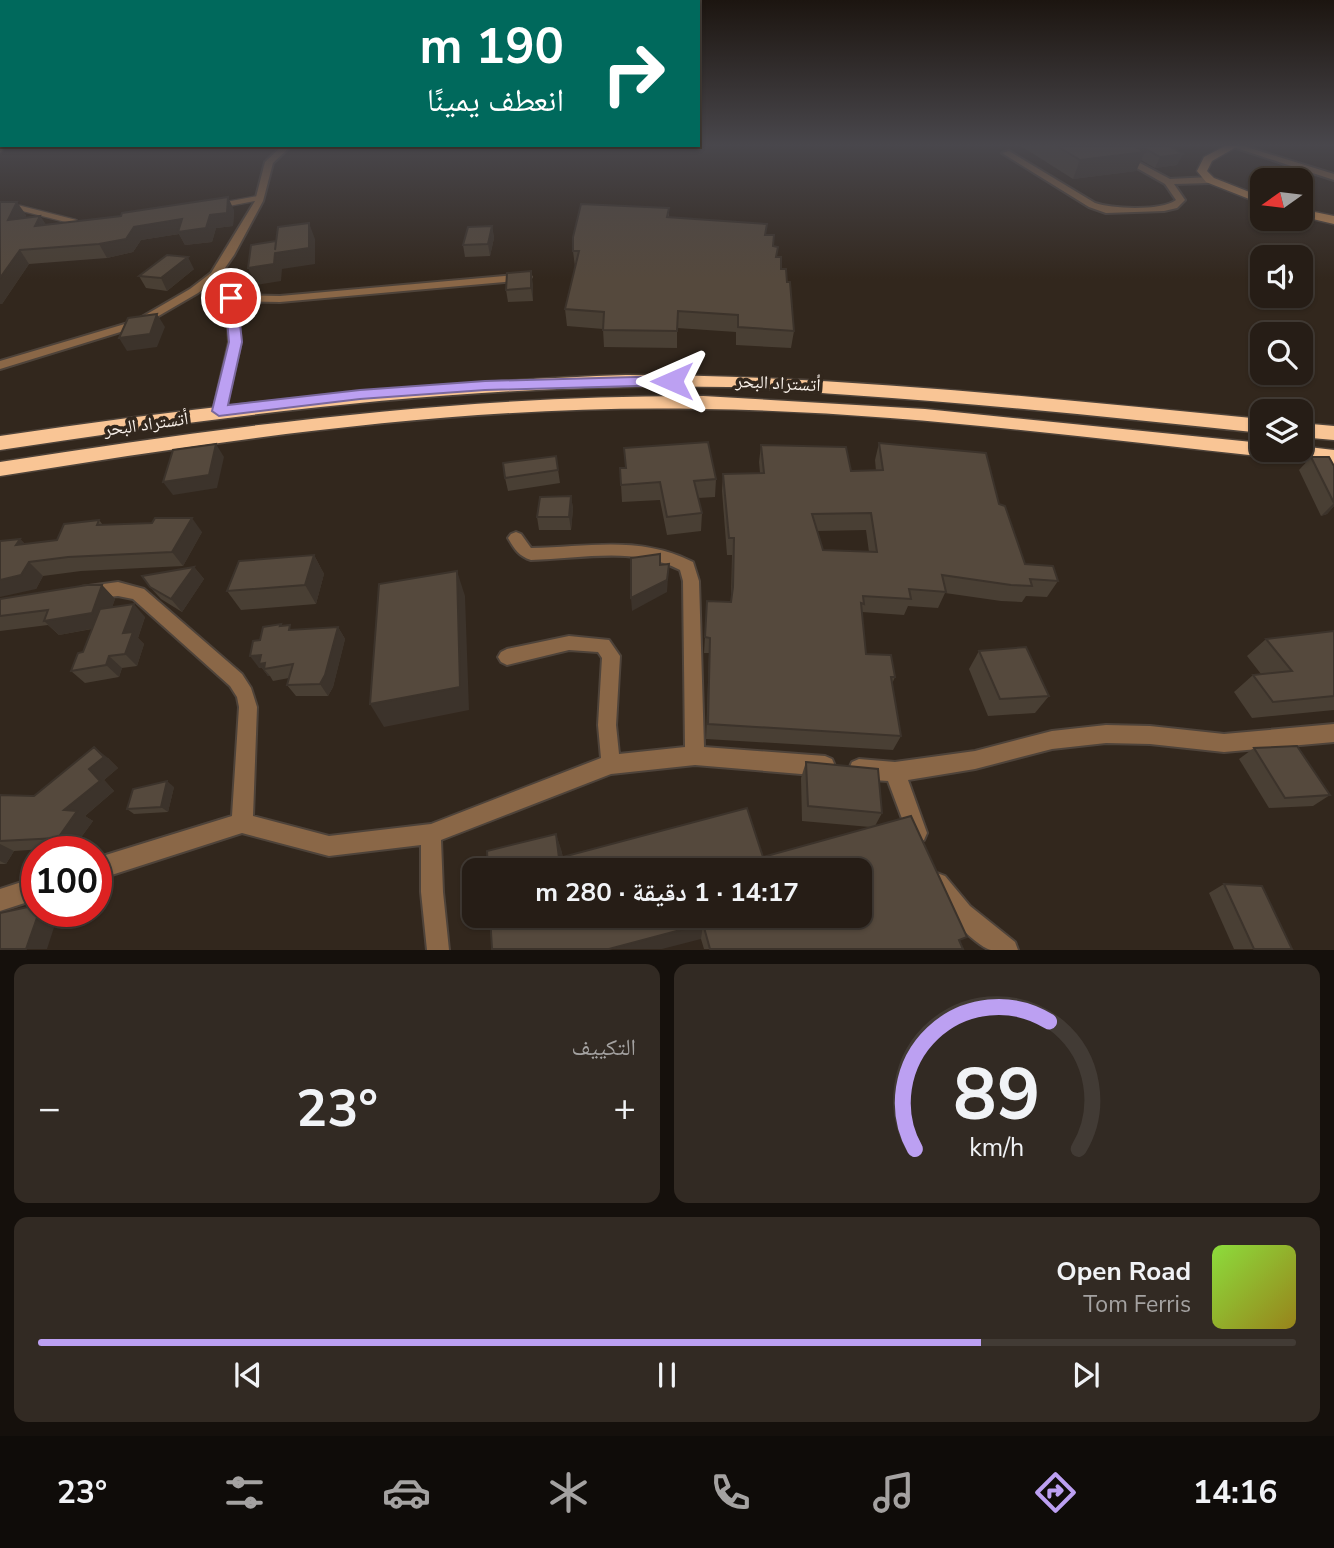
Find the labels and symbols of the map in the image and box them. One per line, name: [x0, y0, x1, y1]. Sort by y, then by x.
north arrow: [1250, 168, 1312, 231]
pin: [201, 268, 261, 328]
position arrow: [635, 344, 709, 418]
street label: أتستراد البحر: [734, 369, 821, 397]
street label: أتستراد البحر: [101, 406, 190, 442]
speed limit sign: 100: [21, 836, 112, 927]

